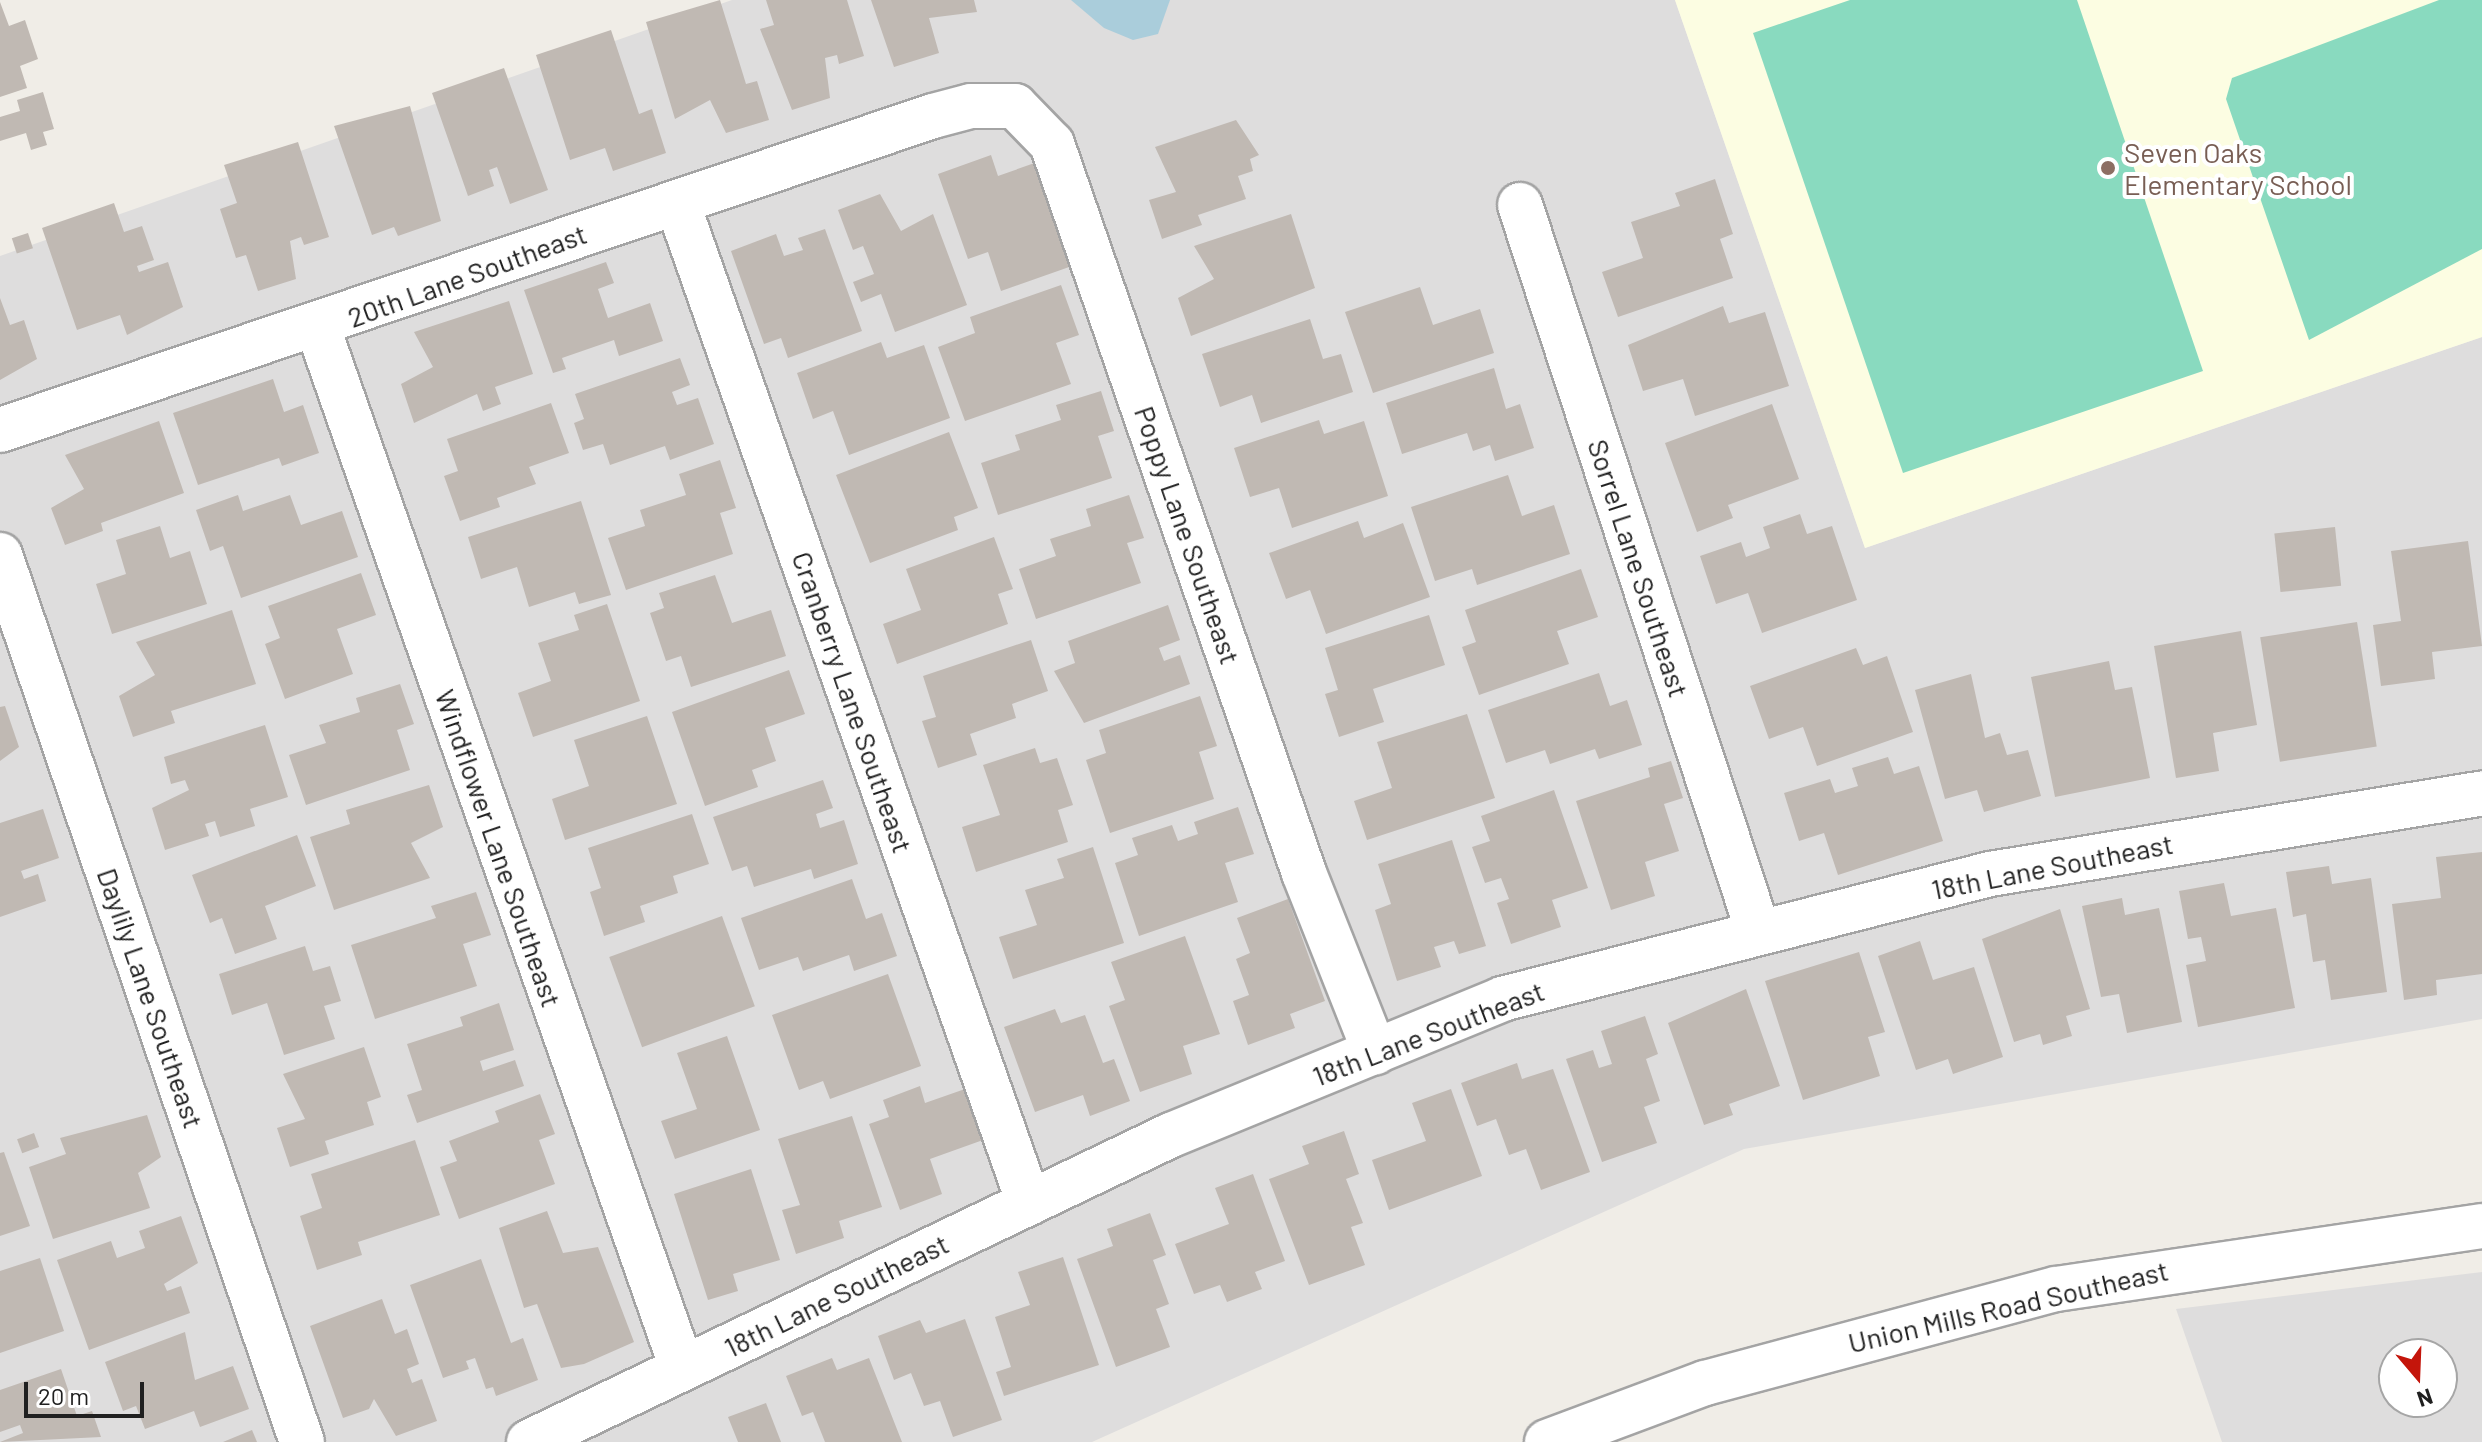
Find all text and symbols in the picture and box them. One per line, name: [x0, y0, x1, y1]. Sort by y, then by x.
place label: Seven Oaks Elementary School: [2124, 135, 2352, 201]
marker: Seven Oaks Elementary School: [2099, 159, 2117, 177]
street label: 20th Lane Southeast: [343, 216, 591, 334]
street label: Poppy Lane Southeast: [1128, 402, 1248, 668]
street label: Sorrel Lane Southeast: [1581, 435, 1697, 701]
street label: Cranberry Lane Southeast: [786, 547, 920, 857]
street label: Windflower Lane Southeast: [429, 685, 569, 1011]
street label: 18th Lane Southeast: [1928, 826, 2176, 906]
street label: Daylily Lane Southeast: [91, 864, 211, 1132]
street label: 18th Lane Southeast: [1307, 973, 1549, 1093]
street label: 18th Lane Southeast: [718, 1226, 954, 1364]
street label: Union Mills Road Southeast: [1845, 1253, 2171, 1359]
north arrow: [2378, 1338, 2458, 1418]
scale bar: [28, 1366, 148, 1416]
text: 20 m: [38, 1381, 89, 1410]
text: N: [2414, 1384, 2436, 1413]

